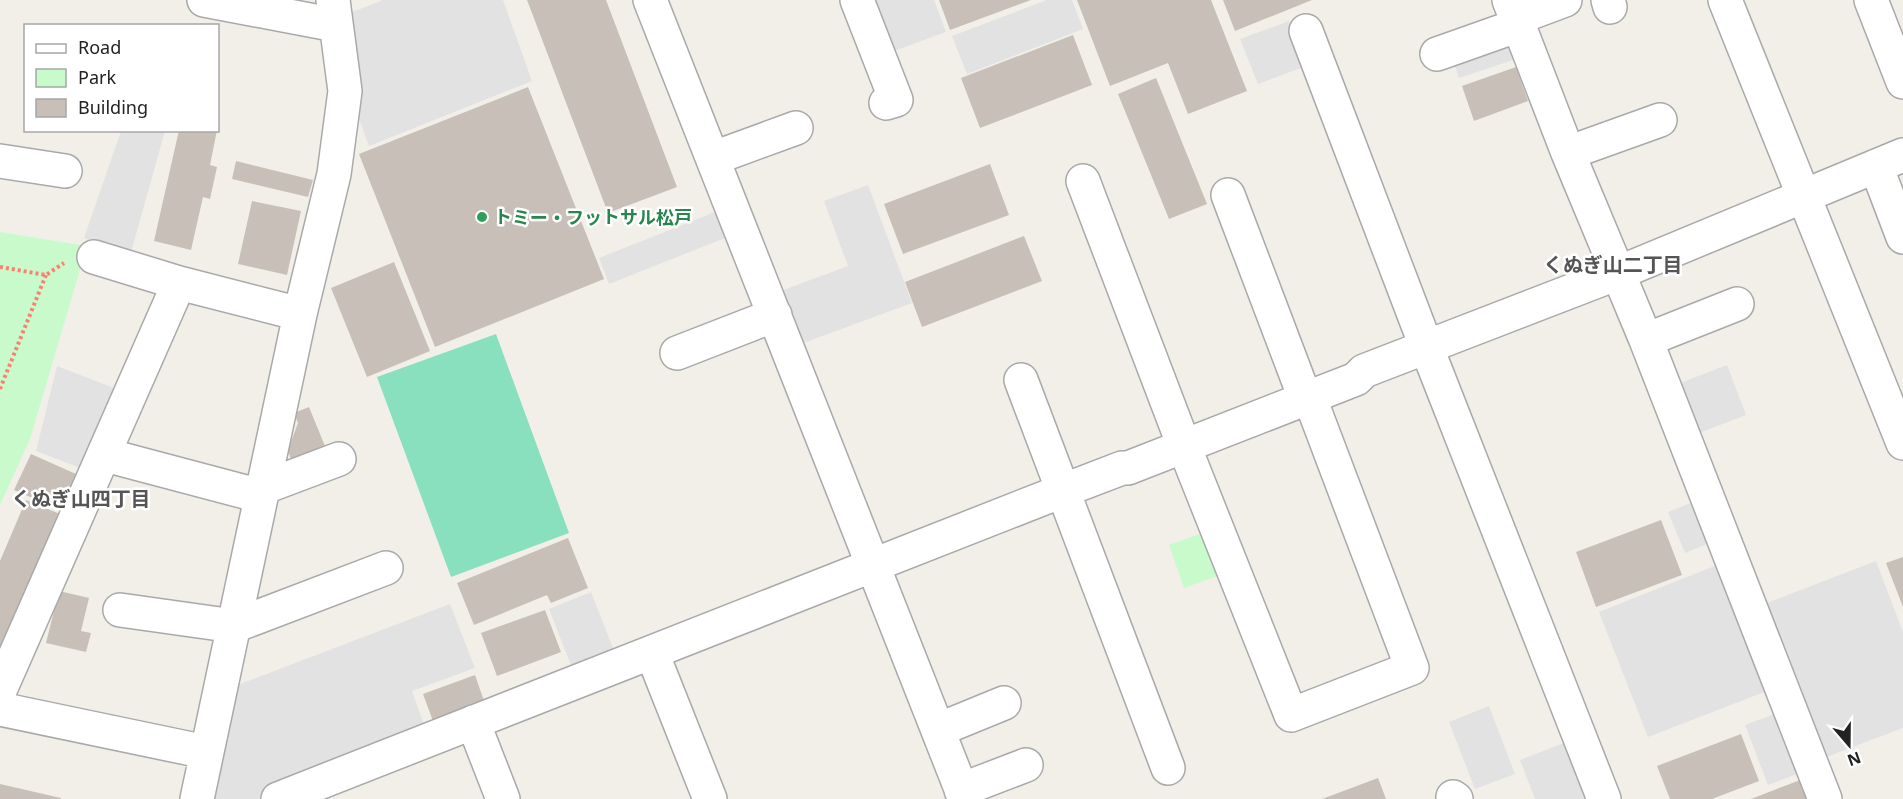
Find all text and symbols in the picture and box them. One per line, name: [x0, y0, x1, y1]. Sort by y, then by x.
legend: [24, 24, 219, 132]
text: Road: [78, 35, 121, 59]
text: Park: [78, 65, 116, 89]
text: Building: [78, 95, 148, 119]
place label: トミー・フットサル松戸: [494, 205, 692, 229]
marker: トミー・フットサル松戸: [475, 210, 489, 224]
district label: くぬぎ山二丁目: [1543, 251, 1683, 278]
district label: くぬぎ山四丁目: [11, 485, 151, 512]
north arrow: [1819, 715, 1879, 775]
text: N: [1844, 747, 1864, 772]

